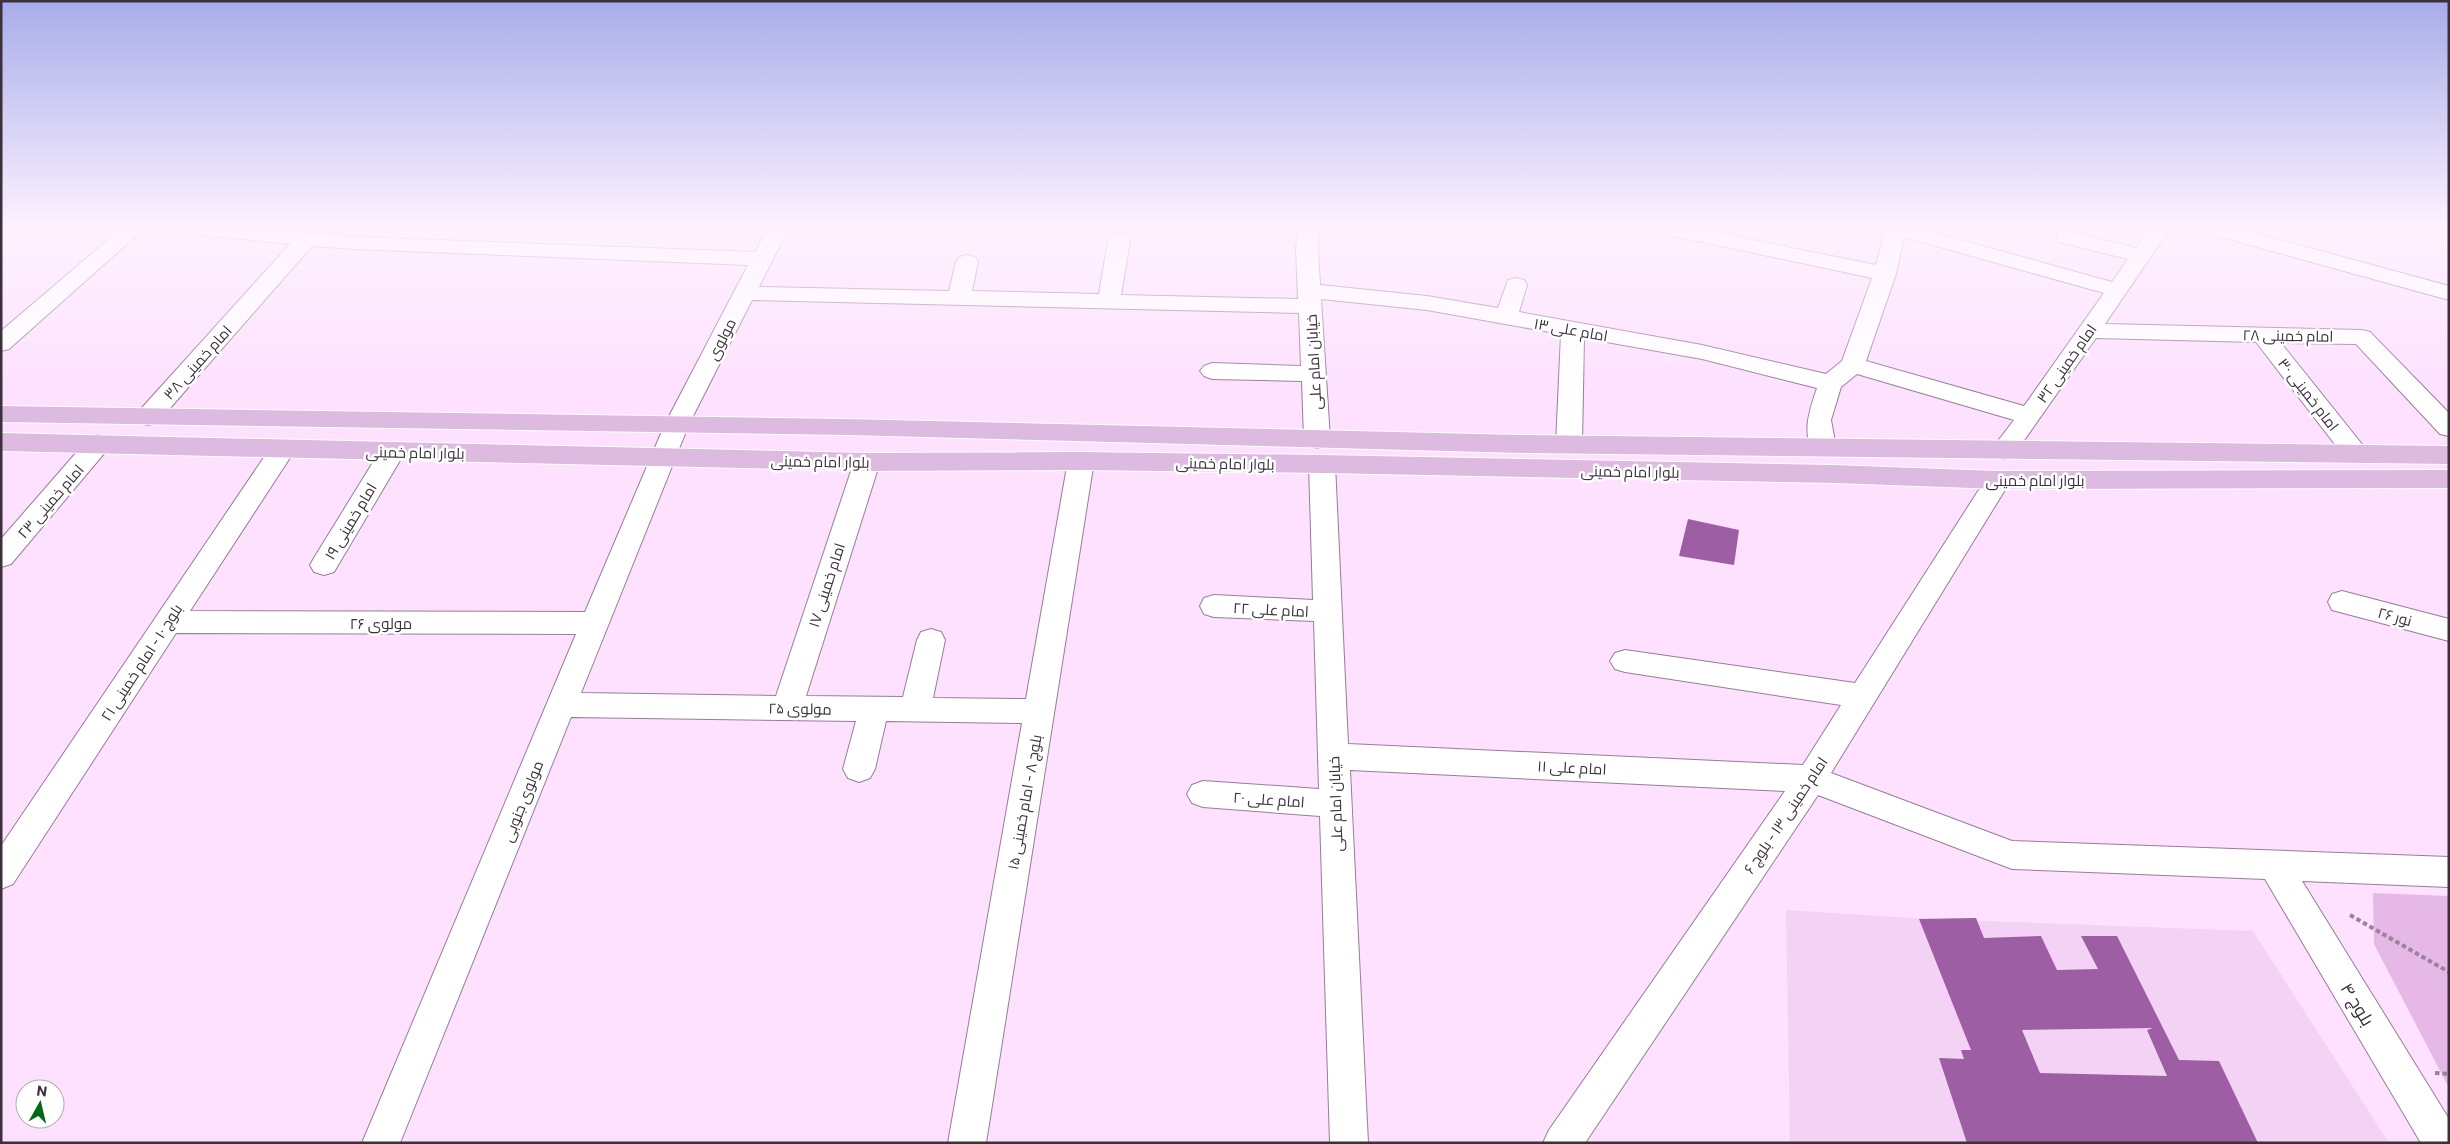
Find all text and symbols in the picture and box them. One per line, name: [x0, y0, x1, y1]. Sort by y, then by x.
street label: خیابان امام علی: [1302, 314, 1326, 410]
street label: امام علی ۱۳: [1532, 314, 1609, 346]
street label: مولوی: [703, 315, 741, 364]
street label: امام خمینی ۳۲: [2032, 320, 2101, 407]
street label: امام خمینی ۳۸: [159, 321, 236, 404]
street label: امام خمینی ۲۸: [2242, 325, 2334, 347]
street label: امام خمینی ۳۰: [2273, 354, 2343, 435]
street label: بلوار امام خمینی: [365, 442, 465, 464]
street label: بلوار امام خمینی: [770, 451, 870, 473]
street label: بلوار امام خمینی: [1175, 453, 1275, 475]
street label: امام خمینی ۲۳: [13, 460, 88, 543]
street label: بلوار امام خمینی: [1580, 461, 1680, 483]
street label: بلوار امام خمینی: [1985, 471, 2085, 491]
street label: امام خمینی ۱۹: [320, 479, 382, 564]
street label: امام خمینی ۱۷: [804, 540, 850, 630]
street label: امام علی ۲۲: [1233, 598, 1309, 622]
street label: بلوچ ۱۰ - امام خمینی ۲۱: [97, 600, 188, 725]
street label: نور ۲۶: [2376, 603, 2414, 630]
street label: مولوی ۲۶: [350, 614, 412, 634]
street label: مولوی ۲۵: [768, 698, 832, 720]
street label: بلوچ ۸ - امام خمینی ۱۵: [1003, 733, 1048, 871]
street label: امام خمینی ۱۳ - بلوچ ۶: [1739, 753, 1833, 878]
street label: خیابان امام علی: [1324, 756, 1348, 852]
street label: امام علی ۱۱: [1537, 756, 1607, 780]
street label: مولوی جنوبی: [498, 758, 548, 845]
street label: امام علی ۲۰: [1232, 788, 1305, 812]
street label: بلوچ ۴: [2335, 978, 2379, 1031]
north arrow: [15, 1079, 65, 1129]
text: N: [35, 1081, 48, 1100]

